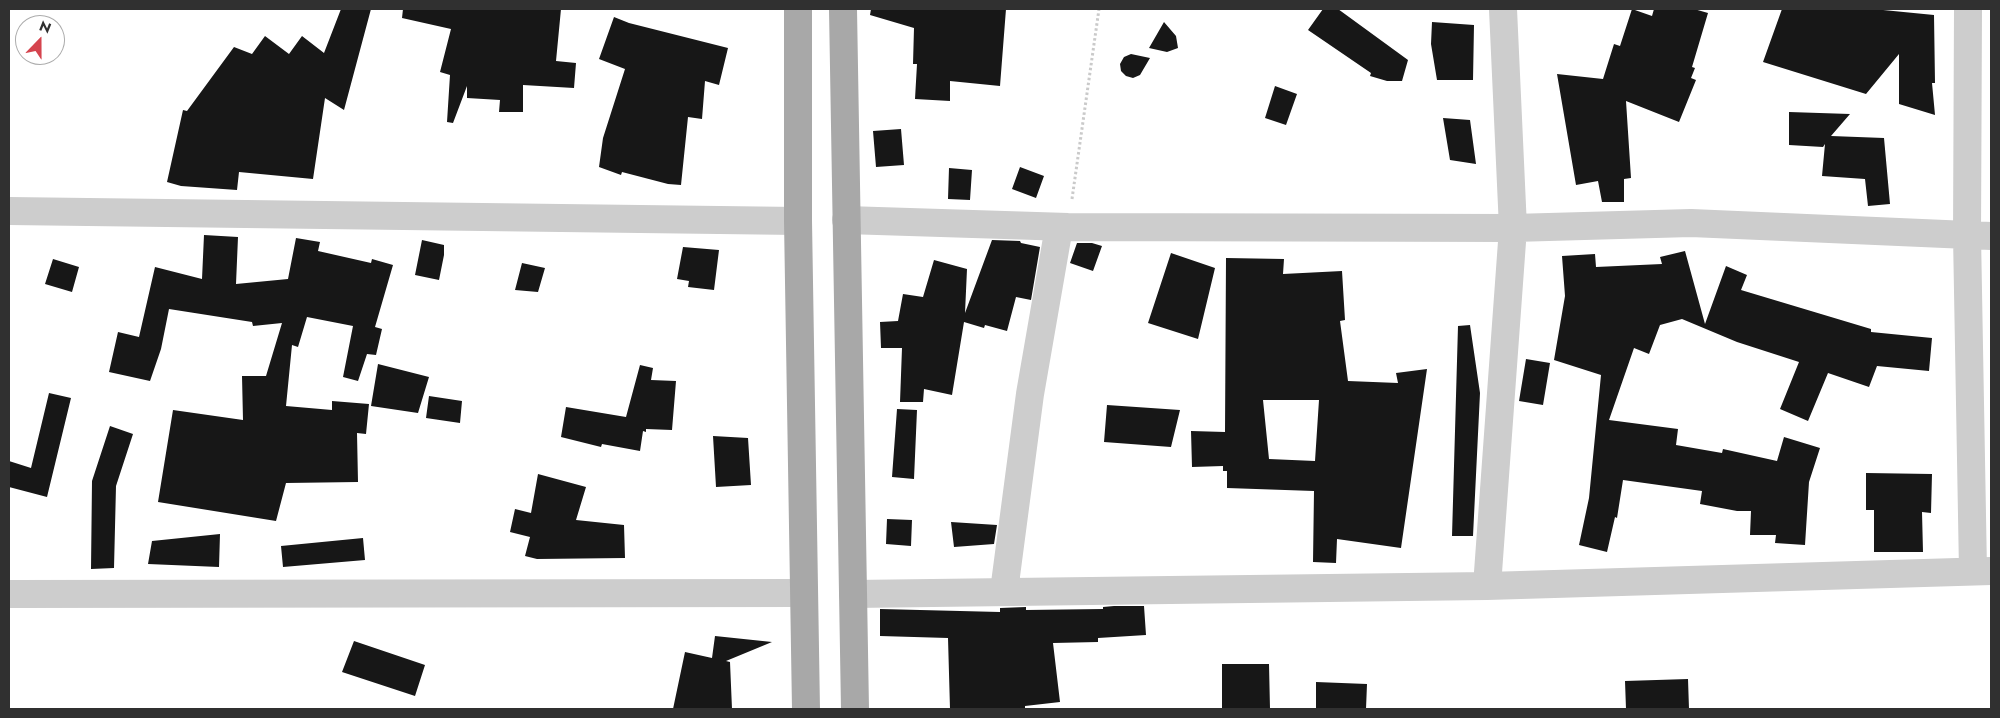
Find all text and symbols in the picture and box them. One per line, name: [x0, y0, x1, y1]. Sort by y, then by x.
north arrow: [15, 15, 65, 65]
text: N: [36, 16, 54, 38]

